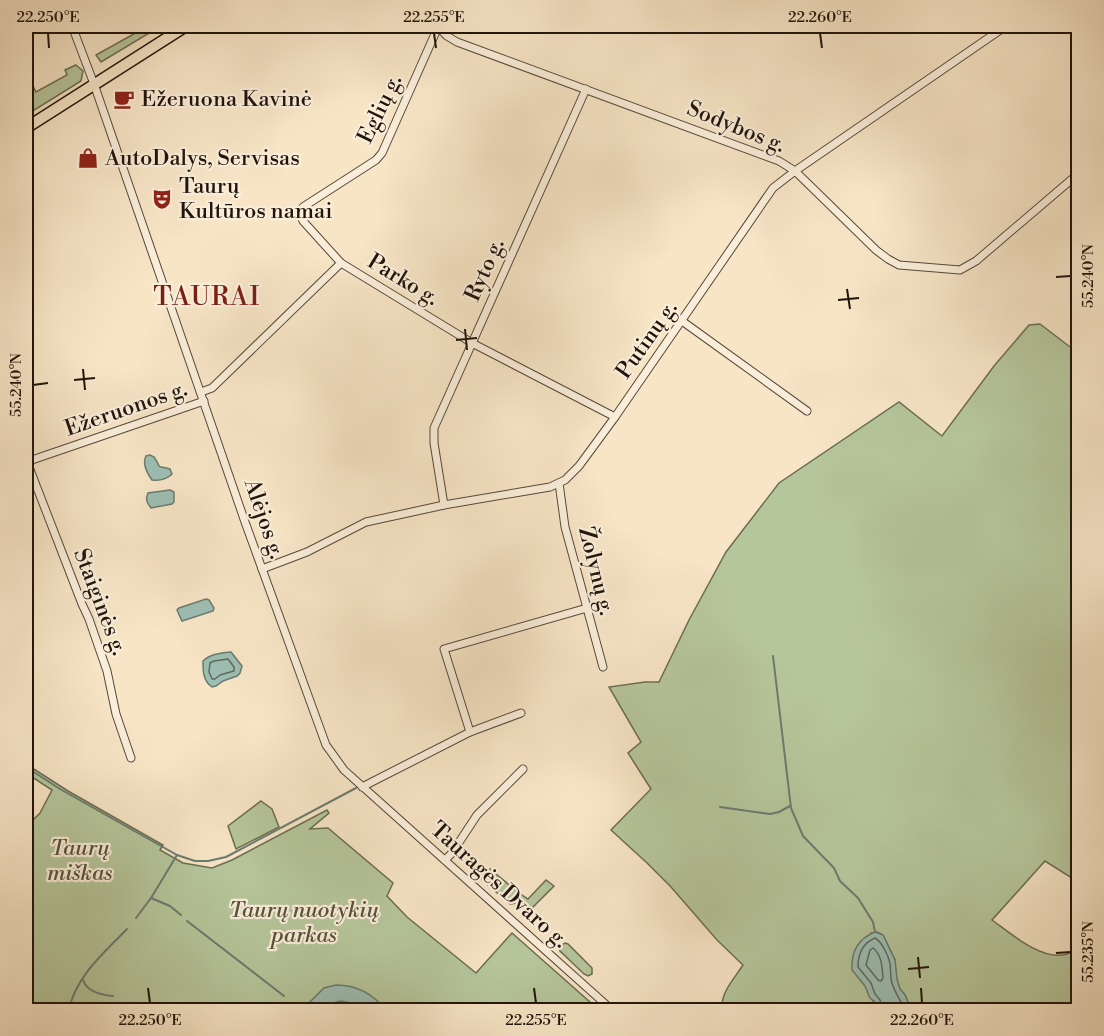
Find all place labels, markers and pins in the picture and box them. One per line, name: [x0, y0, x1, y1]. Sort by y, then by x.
place label: Ežeruona Kavinė: [141, 86, 312, 113]
cafe icon: Ežeruona Kavinė: [112, 87, 136, 111]
place label: AutoDalys, Servisas: [104, 145, 300, 172]
shop icon: AutoDalys, Servisas: [76, 146, 100, 170]
place label: Taurų Kultūros namai: [179, 173, 332, 225]
theatre icon: Taurų Kultūros namai: [150, 187, 174, 211]

